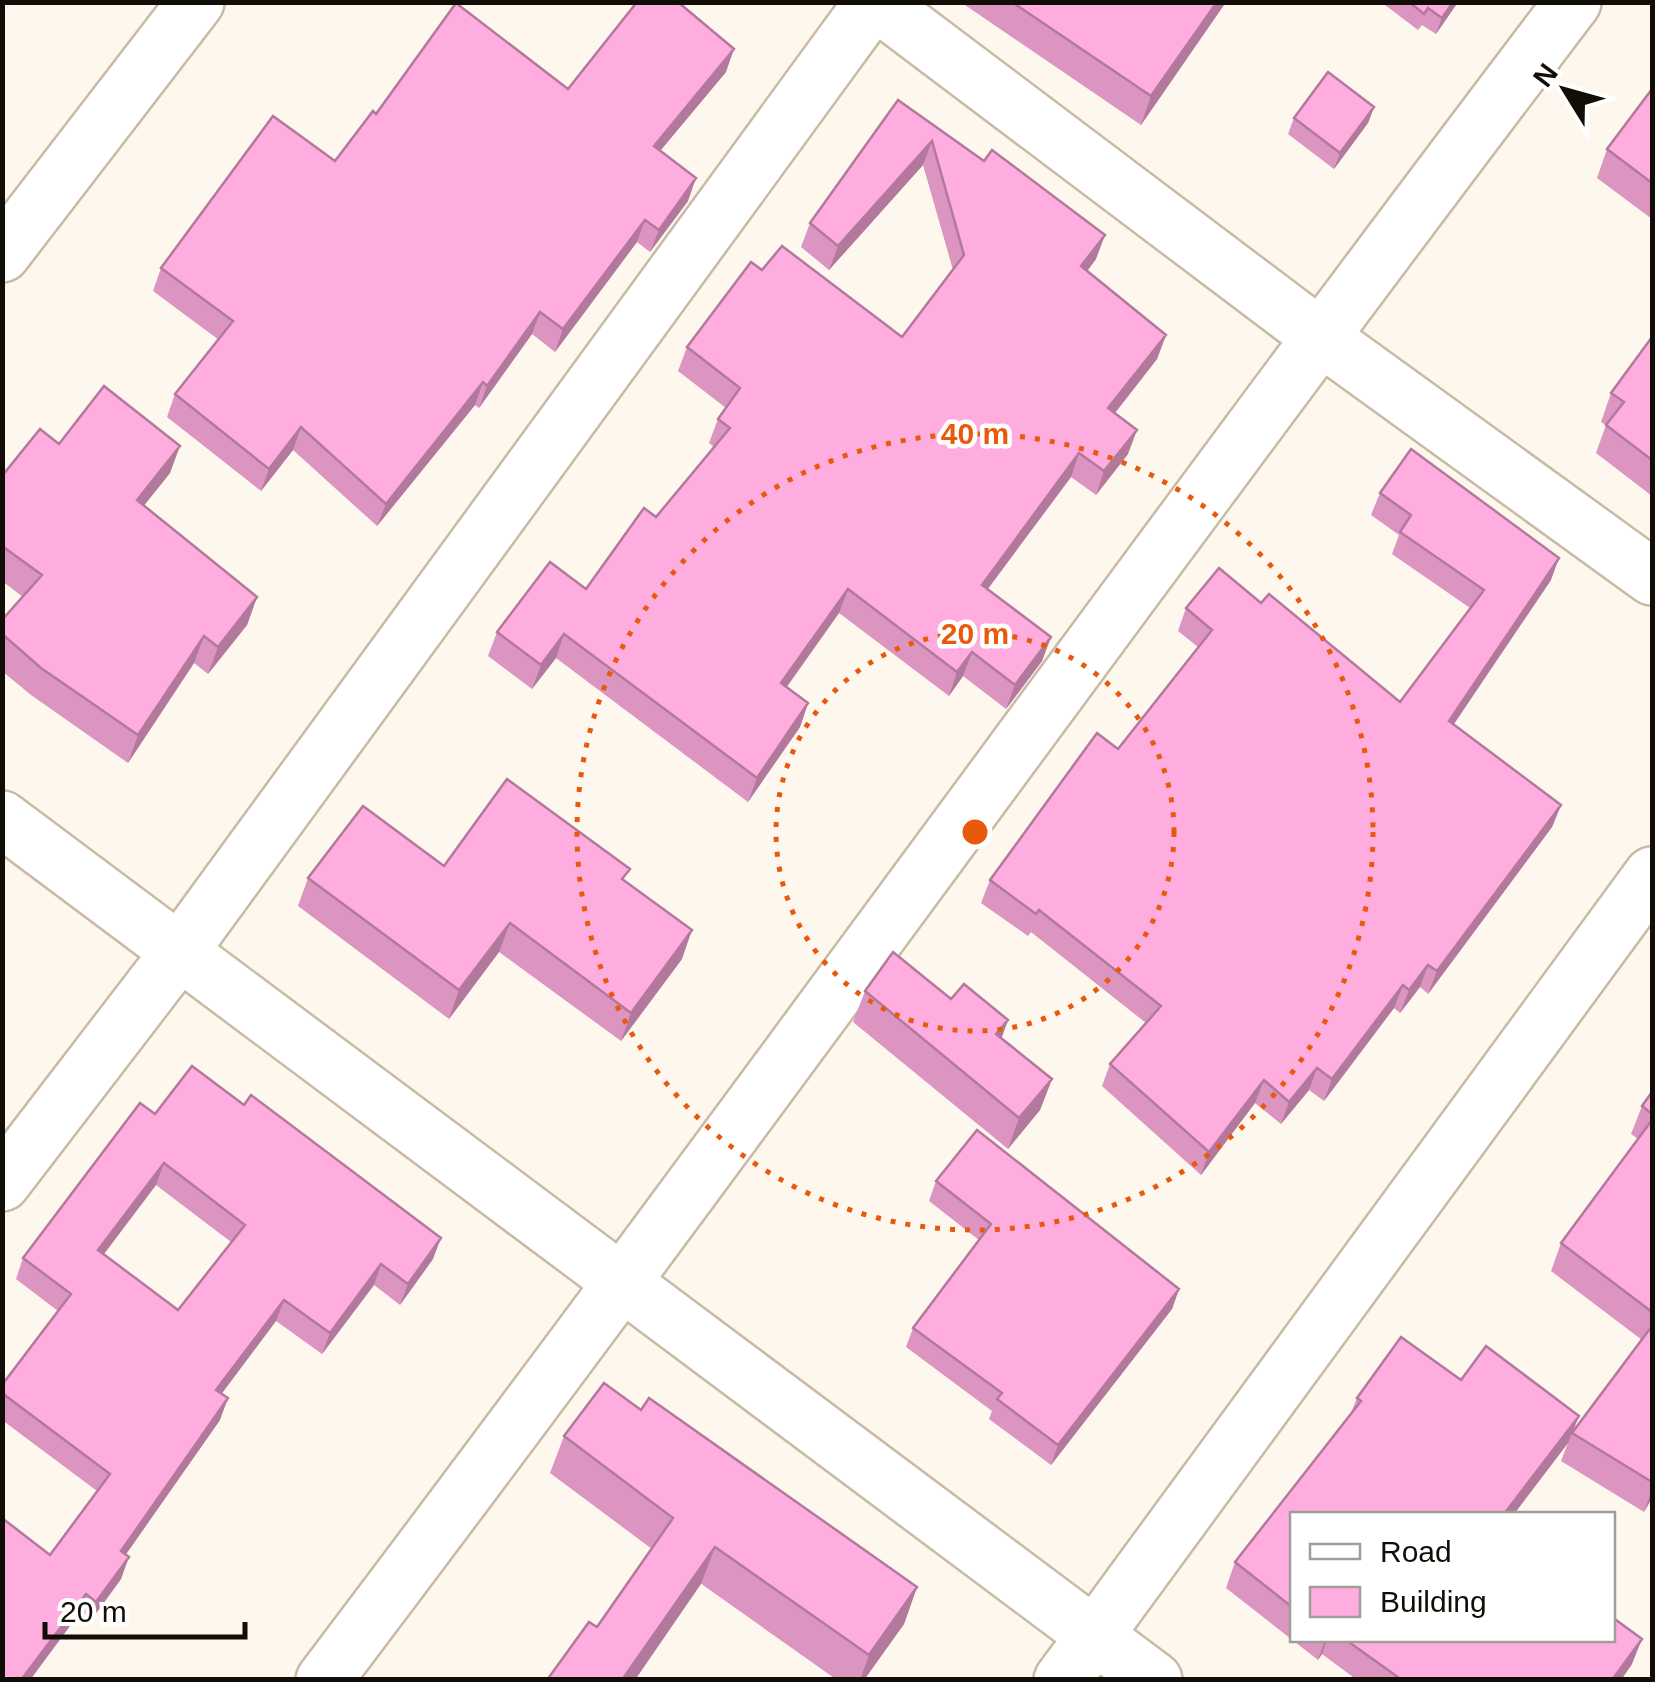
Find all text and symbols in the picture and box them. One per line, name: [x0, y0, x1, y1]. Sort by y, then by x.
north arrow: [1515, 40, 1615, 140]
text: N: [1527, 58, 1564, 93]
text: 40 m: [941, 417, 1009, 450]
text: 20 m: [941, 617, 1009, 650]
centre of rings: [957, 814, 993, 850]
legend: [1290, 1512, 1615, 1642]
text: Road: [1380, 1535, 1452, 1568]
scale bar: [45, 1577, 245, 1639]
text: Building: [1380, 1585, 1487, 1618]
text: 20 m: [60, 1595, 127, 1628]

